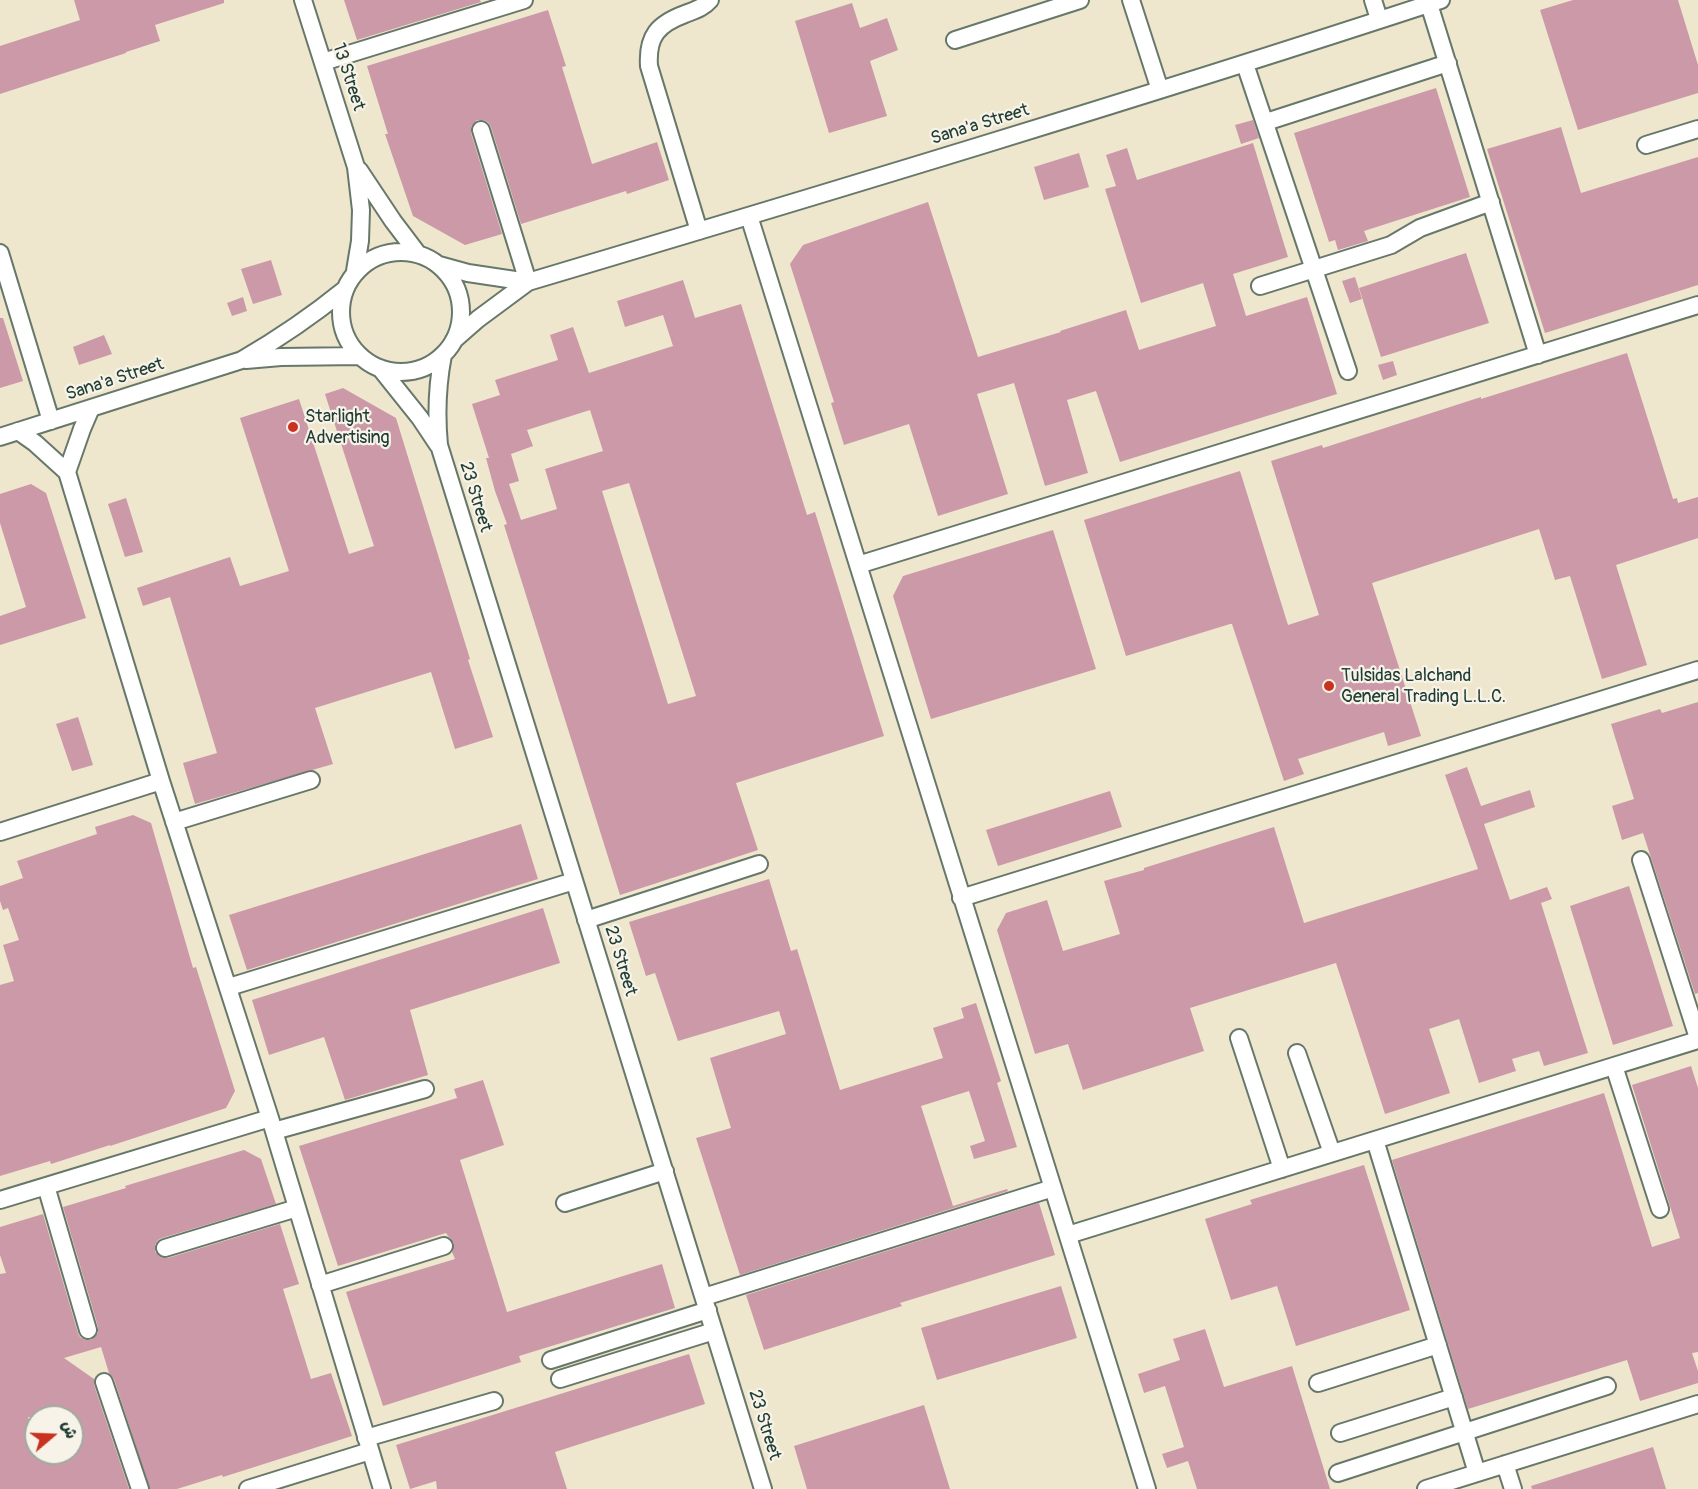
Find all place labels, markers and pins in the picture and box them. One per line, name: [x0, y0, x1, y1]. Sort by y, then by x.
place label: Starlight Advertising: [305, 406, 390, 448]
marker: Starlight Advertising: [286, 420, 300, 434]
place label: Tulsidas Lalchand General Trading L.L.C.: [1341, 665, 1506, 708]
marker: Tulsidas Lalchand General Trading L.L.C.: [1322, 679, 1336, 693]

